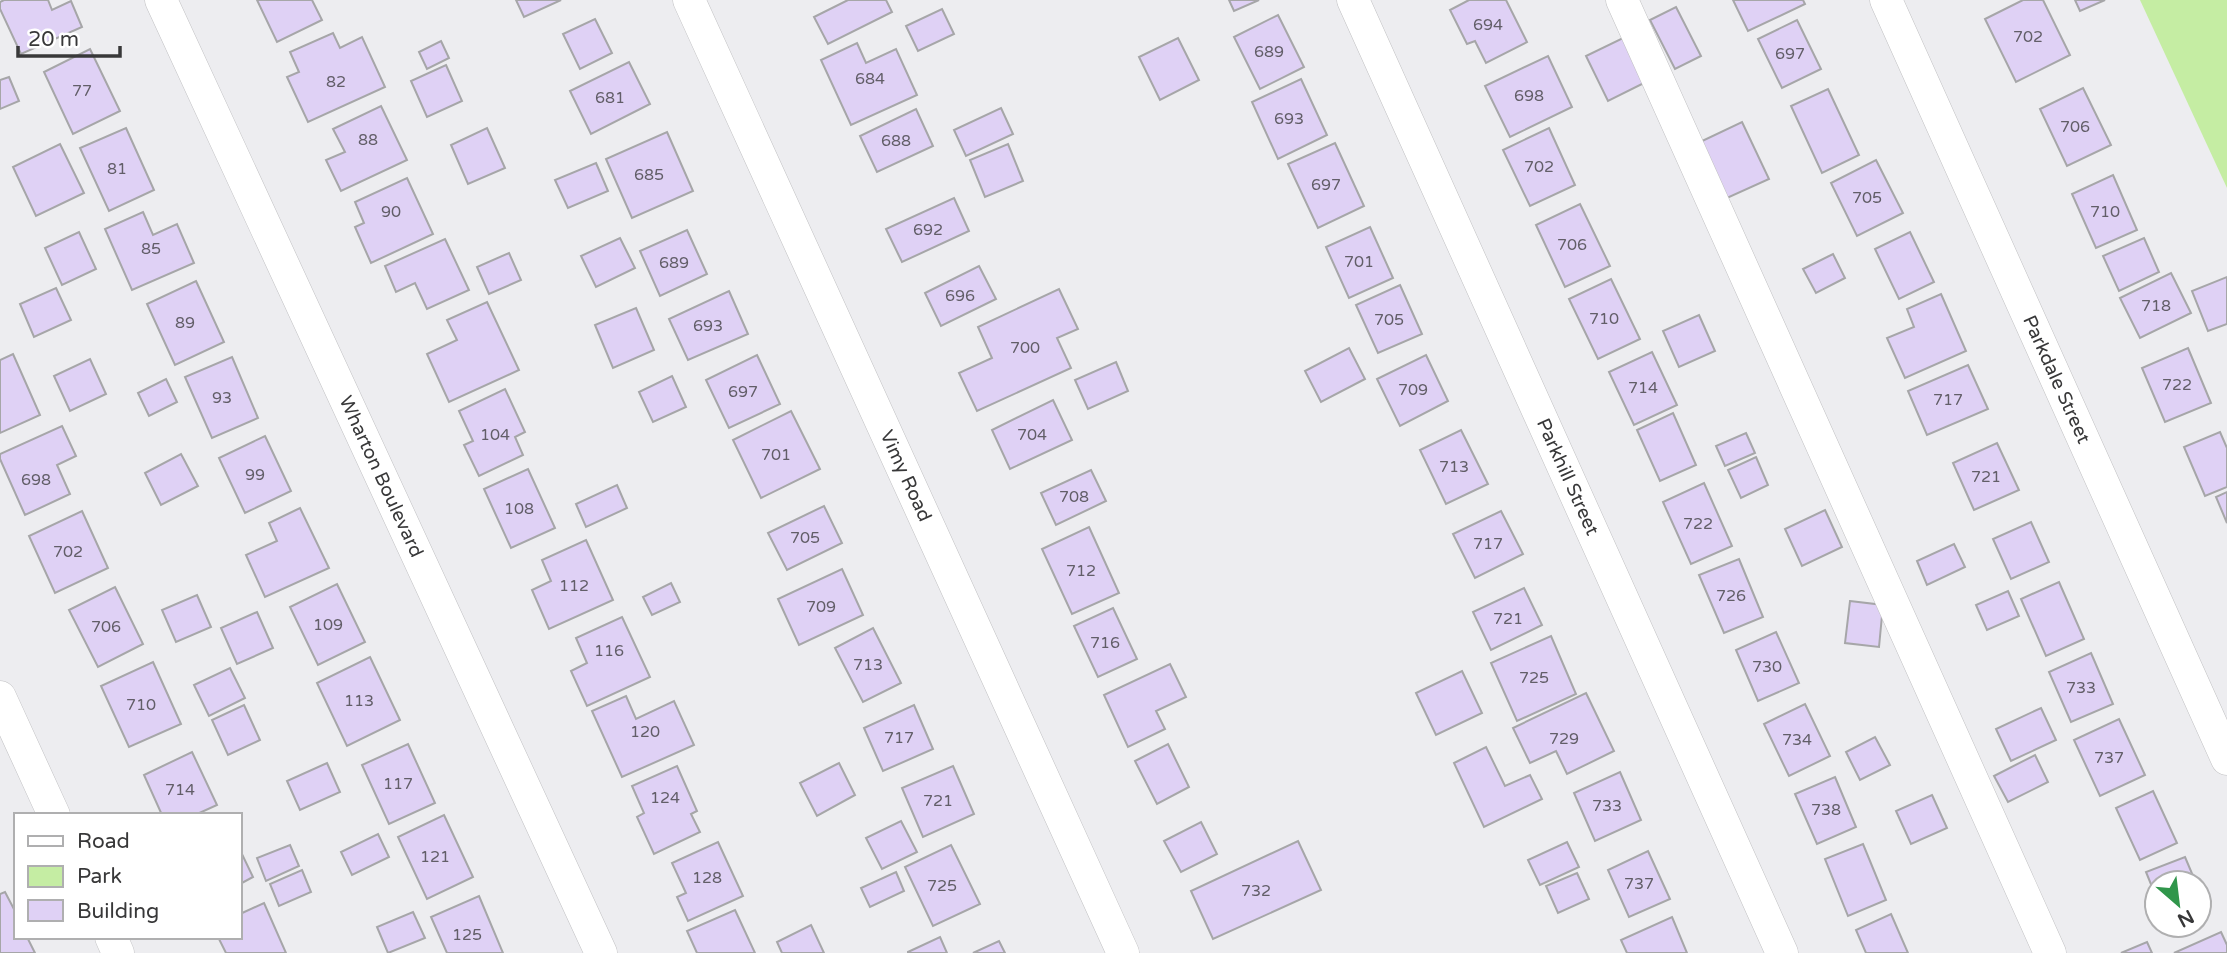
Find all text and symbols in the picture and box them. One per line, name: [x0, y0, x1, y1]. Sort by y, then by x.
scale bar: [18, 14, 119, 58]
house number: 694: [1473, 15, 1503, 35]
text: 20 m: [28, 27, 79, 52]
house number: 702: [2013, 27, 2043, 47]
house number: 689: [1254, 42, 1284, 62]
house number: 697: [1775, 44, 1805, 64]
house number: 684: [855, 69, 885, 89]
house number: 82: [326, 72, 346, 92]
house number: 77: [72, 81, 92, 101]
house number: 698: [1514, 86, 1544, 106]
house number: 681: [595, 88, 625, 108]
house number: 693: [1274, 109, 1304, 129]
house number: 706: [2060, 117, 2090, 137]
house number: 88: [358, 130, 378, 150]
house number: 688: [881, 131, 911, 151]
house number: 702: [1524, 157, 1554, 177]
house number: 81: [107, 159, 127, 179]
house number: 685: [634, 165, 664, 185]
house number: 697: [1311, 175, 1341, 195]
house number: 705: [1852, 188, 1882, 208]
house number: 90: [381, 202, 401, 222]
house number: 710: [2090, 202, 2120, 222]
house number: 692: [913, 220, 943, 240]
house number: 706: [1557, 235, 1587, 255]
house number: 85: [141, 239, 161, 259]
house number: 701: [1344, 252, 1374, 272]
house number: 689: [659, 253, 689, 273]
house number: 696: [945, 286, 975, 306]
house number: 718: [2141, 296, 2171, 316]
house number: 710: [1589, 309, 1619, 329]
house number: 705: [1374, 310, 1404, 330]
street label: Parkdale Street: [2018, 312, 2095, 447]
house number: 89: [175, 313, 195, 333]
house number: 693: [693, 316, 723, 336]
house number: 700: [1010, 338, 1040, 358]
house number: 722: [2162, 375, 2192, 395]
house number: 714: [1628, 378, 1658, 398]
house number: 709: [1398, 380, 1428, 400]
house number: 697: [728, 382, 758, 402]
house number: 93: [212, 388, 232, 408]
house number: 717: [1933, 390, 1963, 410]
street label: Wharton Boulevard: [334, 392, 428, 561]
street label: Parkhill Street: [1532, 415, 1604, 539]
house number: 104: [480, 425, 510, 445]
house number: 704: [1017, 425, 1047, 445]
street label: Vimy Road: [875, 427, 936, 525]
house number: 701: [761, 445, 791, 465]
house number: 713: [1439, 457, 1469, 477]
house number: 99: [245, 465, 265, 485]
house number: 721: [1971, 467, 2001, 487]
house number: 698: [21, 470, 51, 490]
house number: 708: [1059, 487, 1089, 507]
house number: 108: [504, 499, 534, 519]
house number: 722: [1683, 514, 1713, 534]
house number: 705: [790, 528, 820, 548]
house number: 717: [1473, 534, 1503, 554]
house number: 702: [53, 542, 83, 562]
house number: 712: [1066, 561, 1096, 581]
house number: 112: [559, 576, 589, 596]
house number: 726: [1716, 586, 1746, 606]
house number: 709: [806, 597, 836, 617]
house number: 721: [1493, 609, 1523, 629]
house number: 109: [313, 615, 343, 635]
house number: 706: [91, 617, 121, 637]
house number: 716: [1090, 633, 1120, 653]
house number: 116: [594, 641, 624, 661]
house number: 713: [853, 655, 883, 675]
house number: 730: [1752, 657, 1782, 677]
house number: 725: [1519, 668, 1549, 688]
house number: 733: [2066, 678, 2096, 698]
house number: 113: [344, 691, 374, 711]
house number: 710: [126, 695, 156, 715]
house number: 120: [630, 722, 660, 742]
house number: 717: [884, 728, 914, 748]
house number: 729: [1549, 729, 1579, 749]
house number: 734: [1782, 730, 1812, 750]
house number: 737: [2094, 748, 2124, 768]
house number: 117: [383, 774, 413, 794]
house number: 714: [165, 780, 195, 800]
house number: 124: [650, 788, 680, 808]
house number: 721: [923, 791, 953, 811]
house number: 733: [1592, 796, 1622, 816]
house number: 738: [1811, 800, 1841, 820]
legend: [14, 813, 242, 939]
text: Road: [77, 829, 130, 854]
house number: 121: [420, 847, 450, 867]
text: Park: [77, 864, 122, 889]
house number: 128: [692, 868, 722, 888]
north arrow: [2143, 869, 2213, 939]
house number: 737: [1624, 874, 1654, 894]
house number: 725: [927, 876, 957, 896]
house number: 732: [1241, 881, 1271, 901]
text: Building: [77, 899, 159, 924]
text: N: [2174, 905, 2197, 931]
house number: 125: [452, 925, 482, 945]

